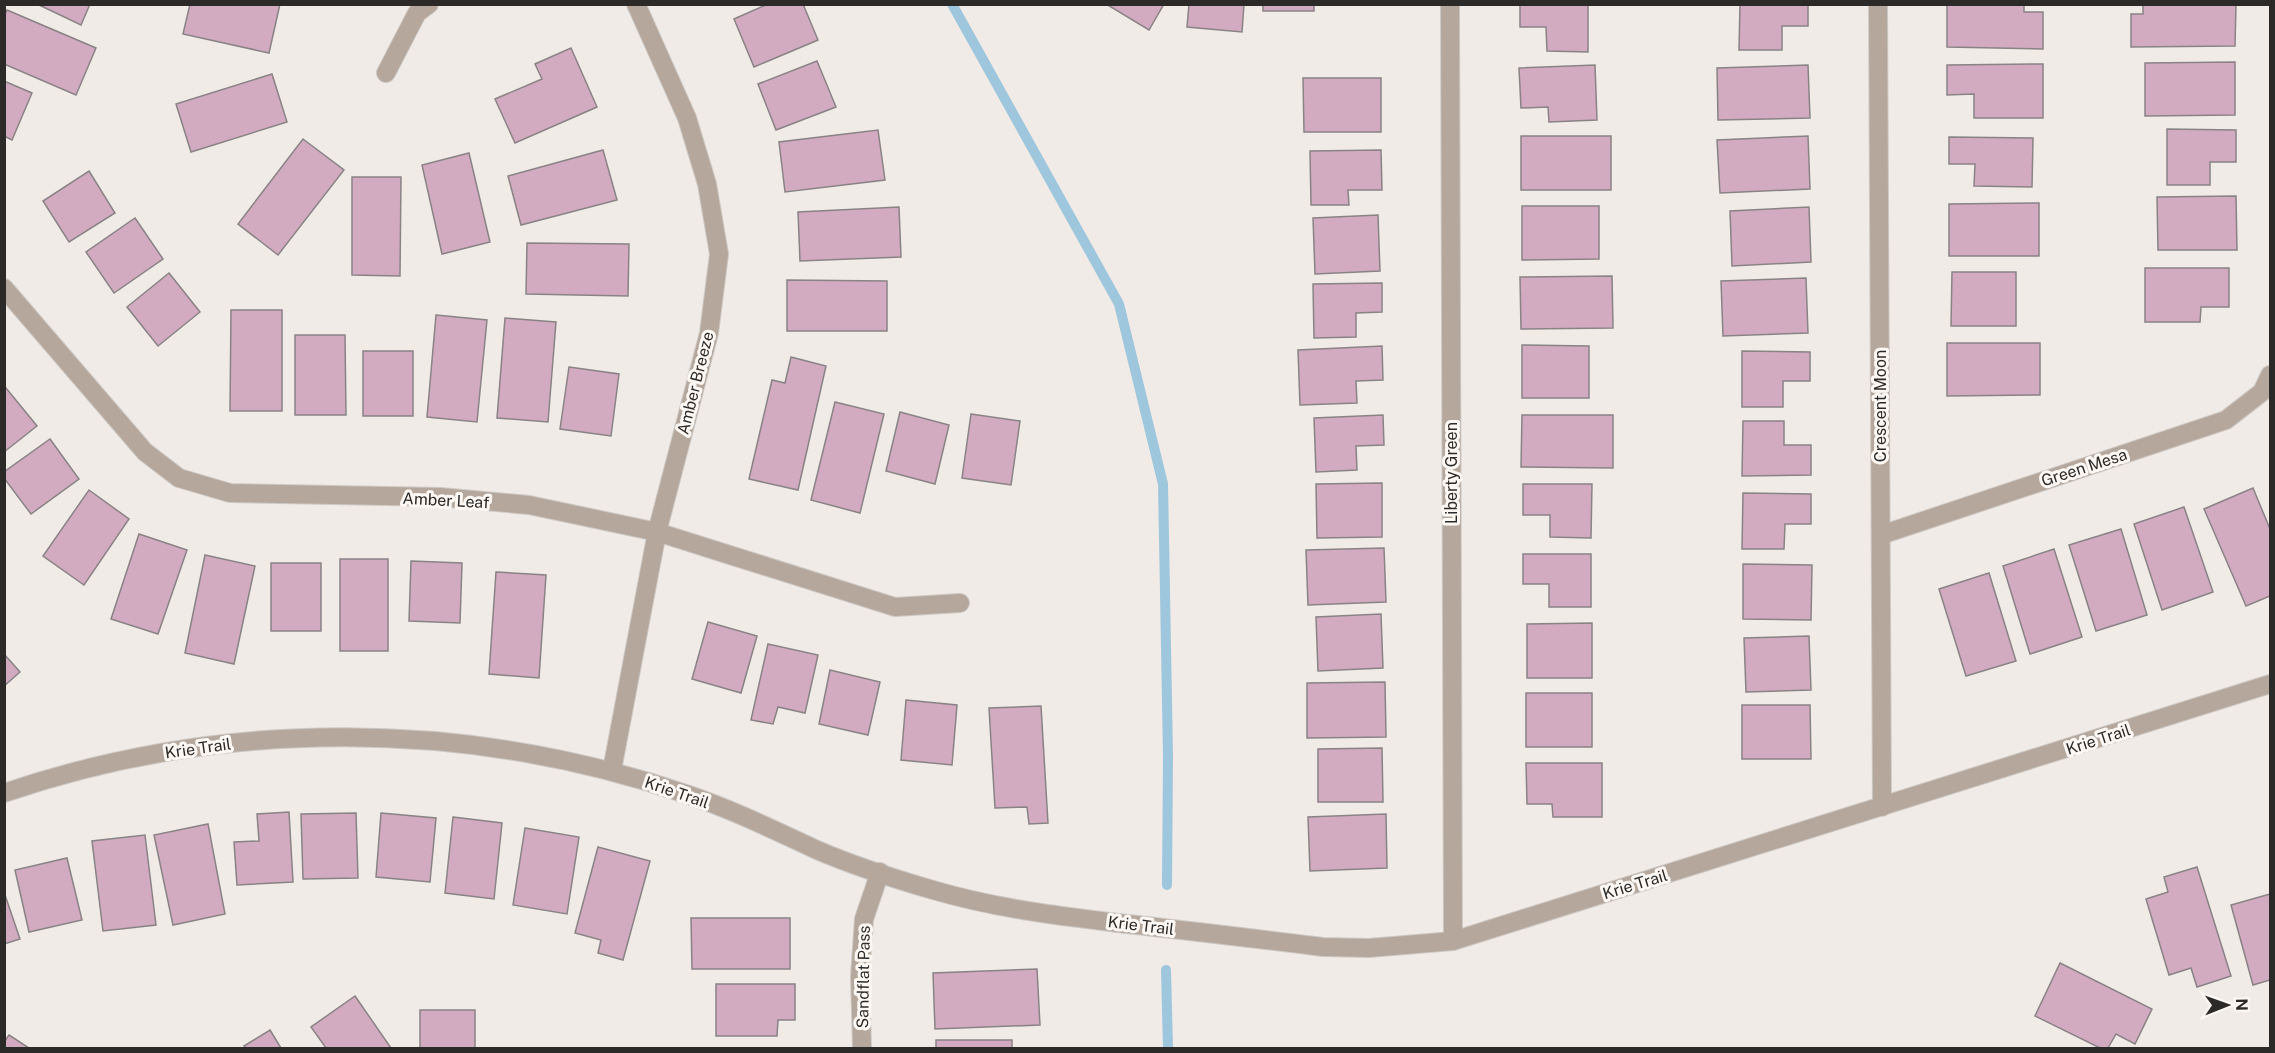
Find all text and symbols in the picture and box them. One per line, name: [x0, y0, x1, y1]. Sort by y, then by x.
street label: Amber Breeze: [674, 330, 717, 437]
street label: Crescent Moon: [1871, 350, 1890, 462]
street label: Liberty Green: [1442, 422, 1461, 524]
street label: Green Mesa: [2039, 445, 2129, 490]
street label: Amber Leaf: [402, 489, 490, 512]
street label: Krie Trail: [2064, 720, 2133, 759]
street label: Krie Trail: [164, 734, 233, 763]
street label: Krie Trail: [642, 773, 712, 812]
street label: Krie Trail: [1600, 866, 1670, 903]
street label: Krie Trail: [1107, 912, 1175, 939]
street label: Sandflat Pass: [853, 925, 874, 1029]
north arrow: [2197, 975, 2257, 1035]
text: N: [2232, 998, 2251, 1011]

